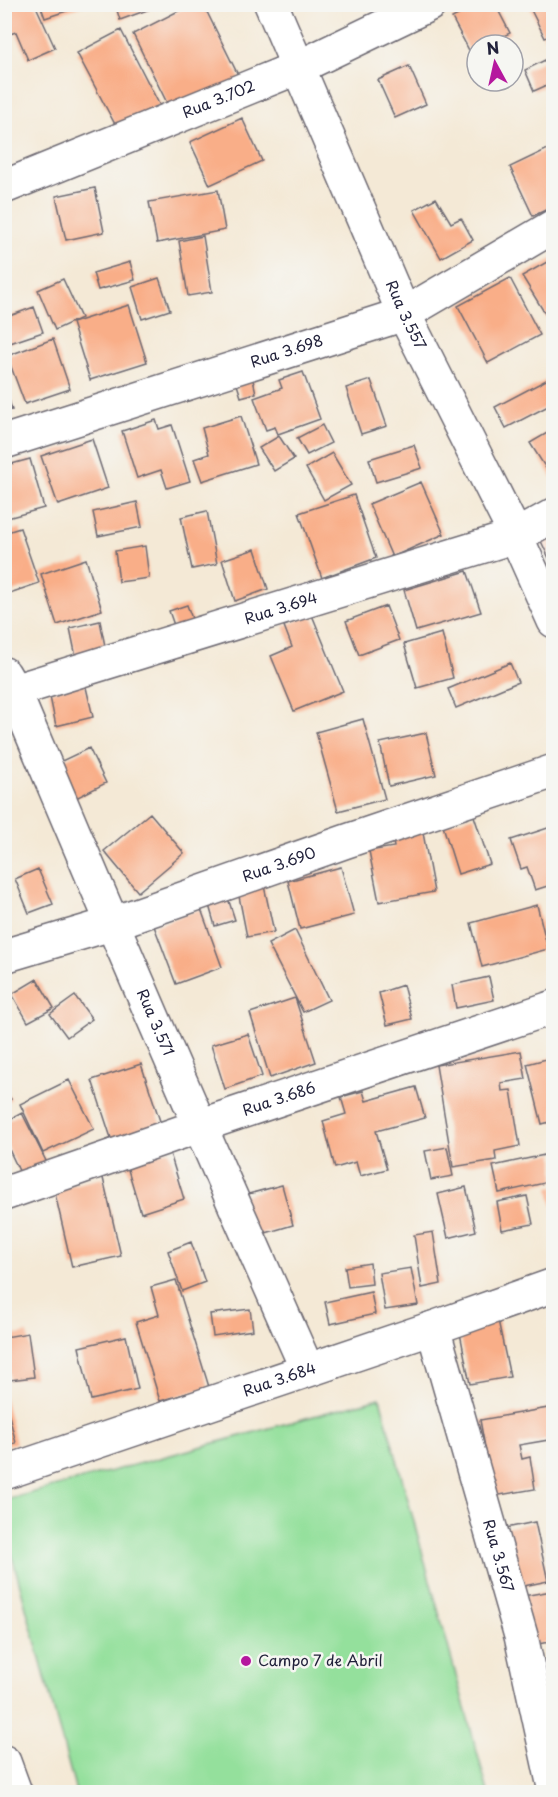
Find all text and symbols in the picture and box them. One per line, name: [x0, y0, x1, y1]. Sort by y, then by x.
north arrow: [465, 33, 525, 93]
text: N: [485, 34, 501, 60]
street label: Rua 3.702: [179, 73, 258, 123]
street label: Rua 3.557: [381, 276, 433, 354]
street label: Rua 3.698: [247, 328, 326, 372]
street label: Rua 3.694: [241, 585, 320, 629]
street label: Rua 3.690: [239, 840, 319, 887]
street label: Rua 3.571: [132, 985, 181, 1059]
street label: Rua 3.686: [239, 1075, 318, 1121]
street label: Rua 3.684: [240, 1355, 319, 1401]
street label: Rua 3.567: [478, 1516, 521, 1595]
place label: Campo 7 de Abril: [258, 1648, 383, 1671]
marker: Campo 7 de Abril: [239, 1654, 253, 1668]

